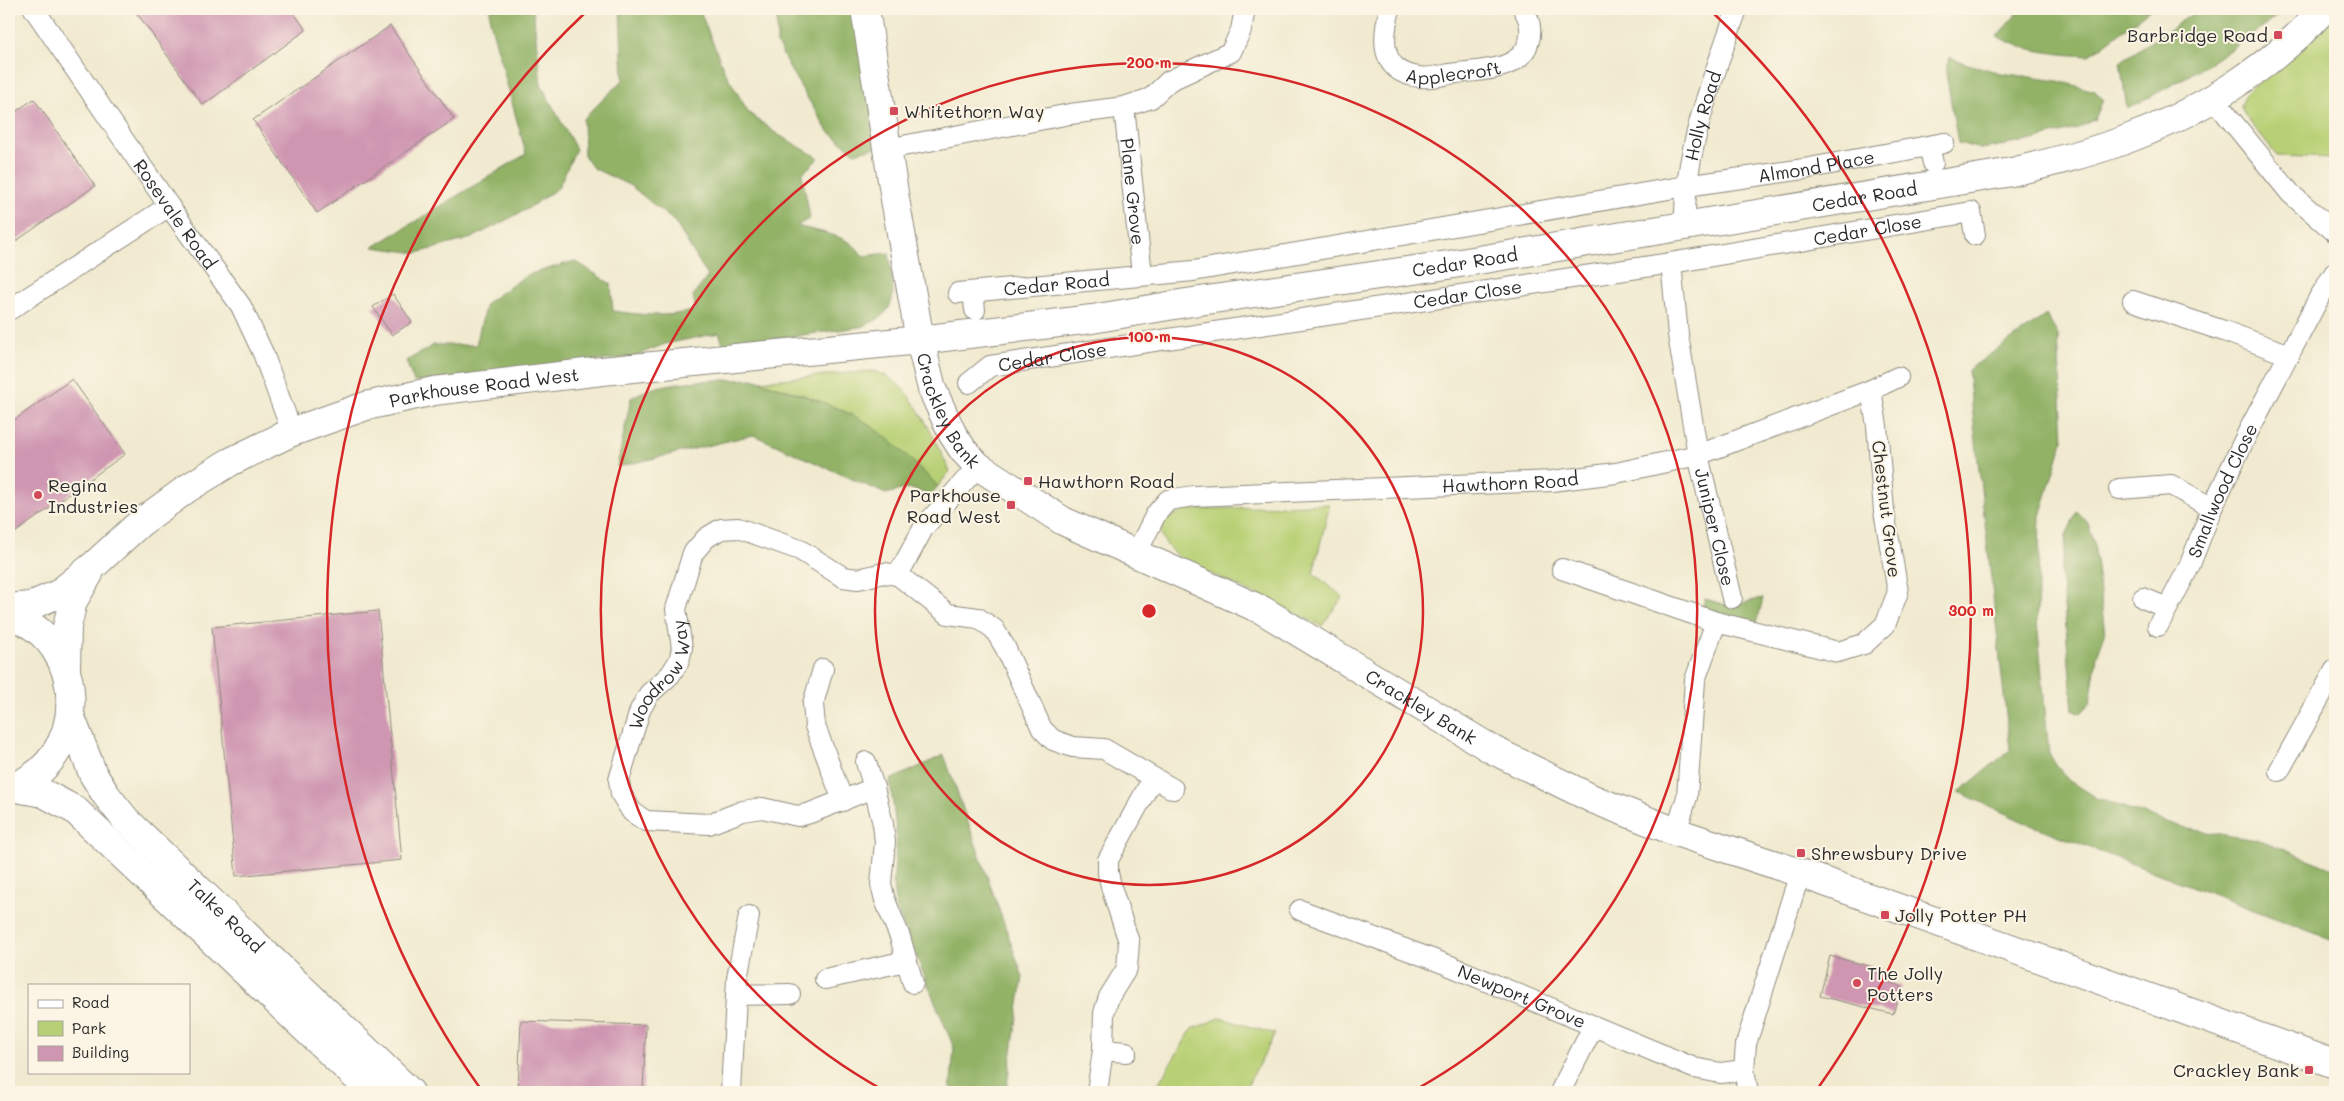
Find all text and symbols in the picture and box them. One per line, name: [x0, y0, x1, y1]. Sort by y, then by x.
place label: Barbridge Road: [2127, 23, 2268, 47]
marker: Barbridge Road: [2272, 29, 2284, 41]
text: 200 m: [1127, 52, 1172, 72]
street label: Applecroft: [1403, 55, 1503, 90]
street label: Holly Road: [1679, 68, 1726, 163]
place label: Whitethorn Way: [904, 99, 1044, 123]
marker: Whitethorn Way: [888, 105, 900, 117]
street label: Plane Grove: [1115, 137, 1151, 246]
street label: Almond Place: [1756, 144, 1876, 187]
street label: Rosevale Road: [128, 154, 222, 274]
street label: Cedar Road: [1810, 176, 1919, 217]
street label: Cedar Close: [1811, 209, 1923, 251]
street label: Cedar Road: [1411, 242, 1519, 282]
street label: Cedar Road: [1003, 267, 1111, 301]
street label: Cedar Close: [1412, 274, 1523, 314]
text: 100 m: [1127, 326, 1171, 346]
street label: Cedar Close: [996, 337, 1108, 377]
street label: Crackley Bank: [912, 350, 986, 473]
street label: Parkhouse Road West: [387, 362, 580, 413]
street label: Smallwood Close: [2182, 419, 2263, 561]
street label: Chestnut Grove: [1867, 439, 1907, 579]
street label: Hawthorn Road: [1442, 466, 1580, 498]
street label: Juniper Close: [1690, 466, 1741, 588]
place label: Hawthorn Road: [1038, 469, 1174, 493]
place label: Regina Industries: [48, 473, 138, 518]
marker: Hawthorn Road: [1022, 475, 1034, 487]
place label: Parkhouse Road West: [907, 483, 1001, 528]
marker: Regina Industries: [32, 489, 44, 501]
marker: Parkhouse Road West: [1005, 499, 1017, 511]
text: 300 m: [1948, 600, 1994, 620]
centre of rings: [1140, 602, 1158, 620]
street label: Woodrow Way: [623, 618, 695, 732]
street label: Crackley Bank: [1361, 664, 1481, 749]
place label: Shrewsbury Drive: [1811, 841, 1967, 865]
marker: Shrewsbury Drive: [1795, 847, 1807, 859]
street label: Talke Road: [182, 873, 269, 958]
place label: Jolly Potter PH: [1895, 903, 2027, 927]
marker: Jolly Potter PH: [1879, 909, 1891, 921]
street label: Newport Grove: [1454, 958, 1590, 1033]
place label: The Jolly Potters: [1867, 961, 1943, 1006]
marker: The Jolly Potters: [1851, 977, 1863, 989]
legend: [28, 984, 190, 1074]
text: Road: [72, 992, 109, 1012]
text: Park: [72, 1018, 106, 1038]
text: Building: [72, 1042, 129, 1062]
place label: Crackley Bank: [2173, 1058, 2299, 1082]
marker: Crackley Bank: [2303, 1064, 2315, 1076]

